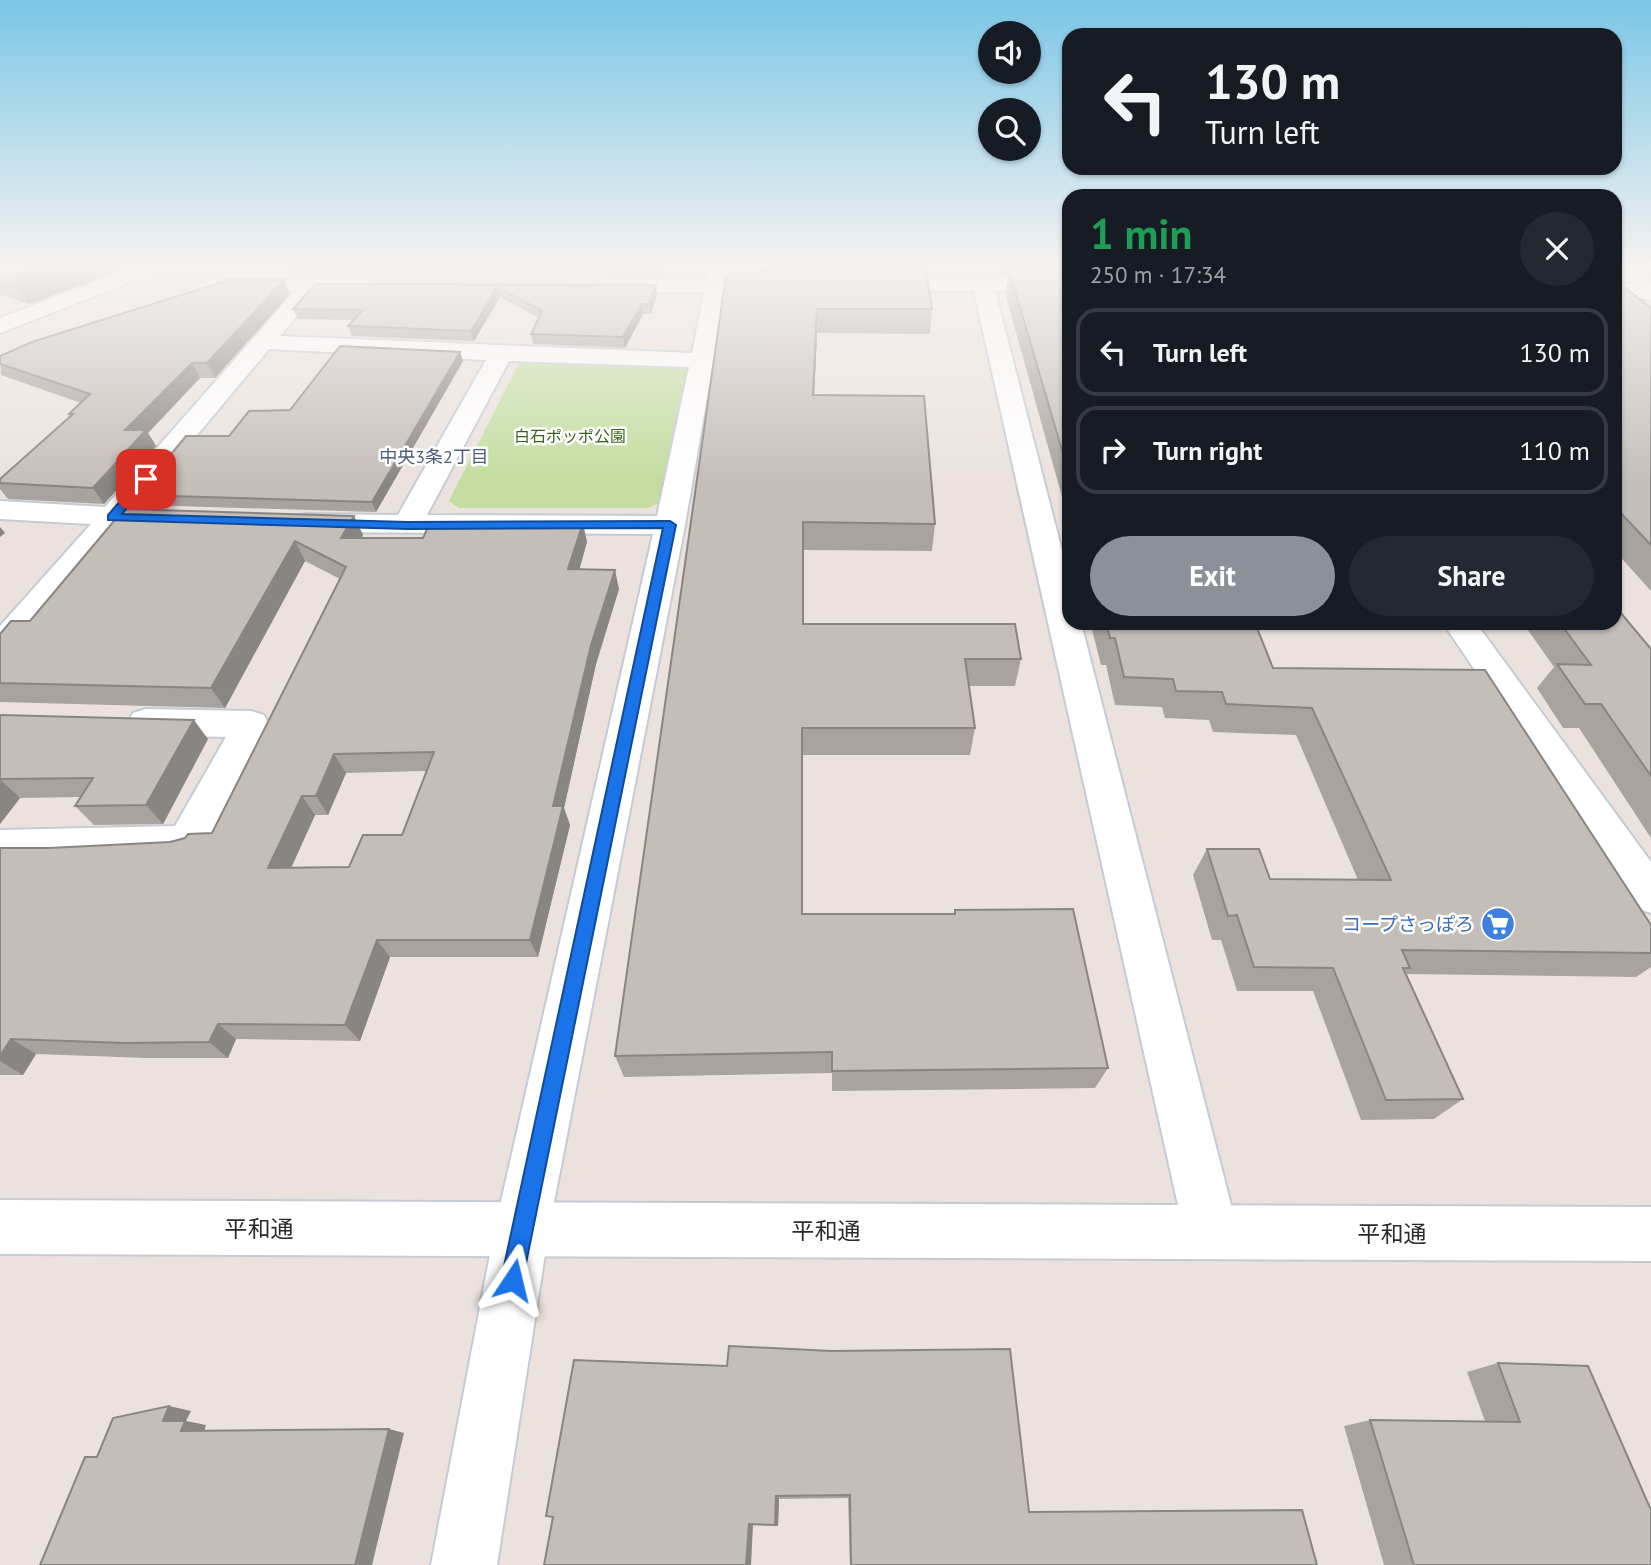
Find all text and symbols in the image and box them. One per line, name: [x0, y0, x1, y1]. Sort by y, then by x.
map controls: [978, 21, 1041, 161]
button: sound: [978, 21, 1041, 84]
text: 130 m: [1205, 49, 1340, 113]
icon: left: [1090, 56, 1181, 147]
button: search: [978, 98, 1041, 161]
text: Turn left: [1205, 111, 1320, 153]
text: 1 min: [1090, 206, 1192, 261]
button: close: [1520, 212, 1594, 286]
text: 250 m · 17:34: [1090, 260, 1226, 289]
icon: left: [1094, 333, 1132, 371]
text: Turn left: [1153, 336, 1247, 369]
text: 130 m: [1519, 336, 1590, 369]
park label: 白石ポッポ公園: [514, 426, 626, 446]
icon: right: [1094, 431, 1132, 469]
text: Turn right: [1153, 434, 1262, 467]
text: 110 m: [1519, 434, 1590, 467]
district label: 中央3条2丁目: [379, 445, 489, 468]
pin: [116, 449, 176, 509]
icon: arrive: [127, 460, 165, 498]
button: Exit: [1090, 536, 1335, 616]
button: Share: [1349, 536, 1594, 616]
supermarket icon: コープさっぽろ: [1479, 905, 1517, 943]
place label: コープさっぽろ: [1342, 912, 1474, 936]
street label: 平和通: [225, 1214, 294, 1243]
street label: 平和通: [792, 1216, 861, 1245]
street label: 平和通: [1358, 1219, 1427, 1248]
position arrow: [476, 1243, 550, 1317]

